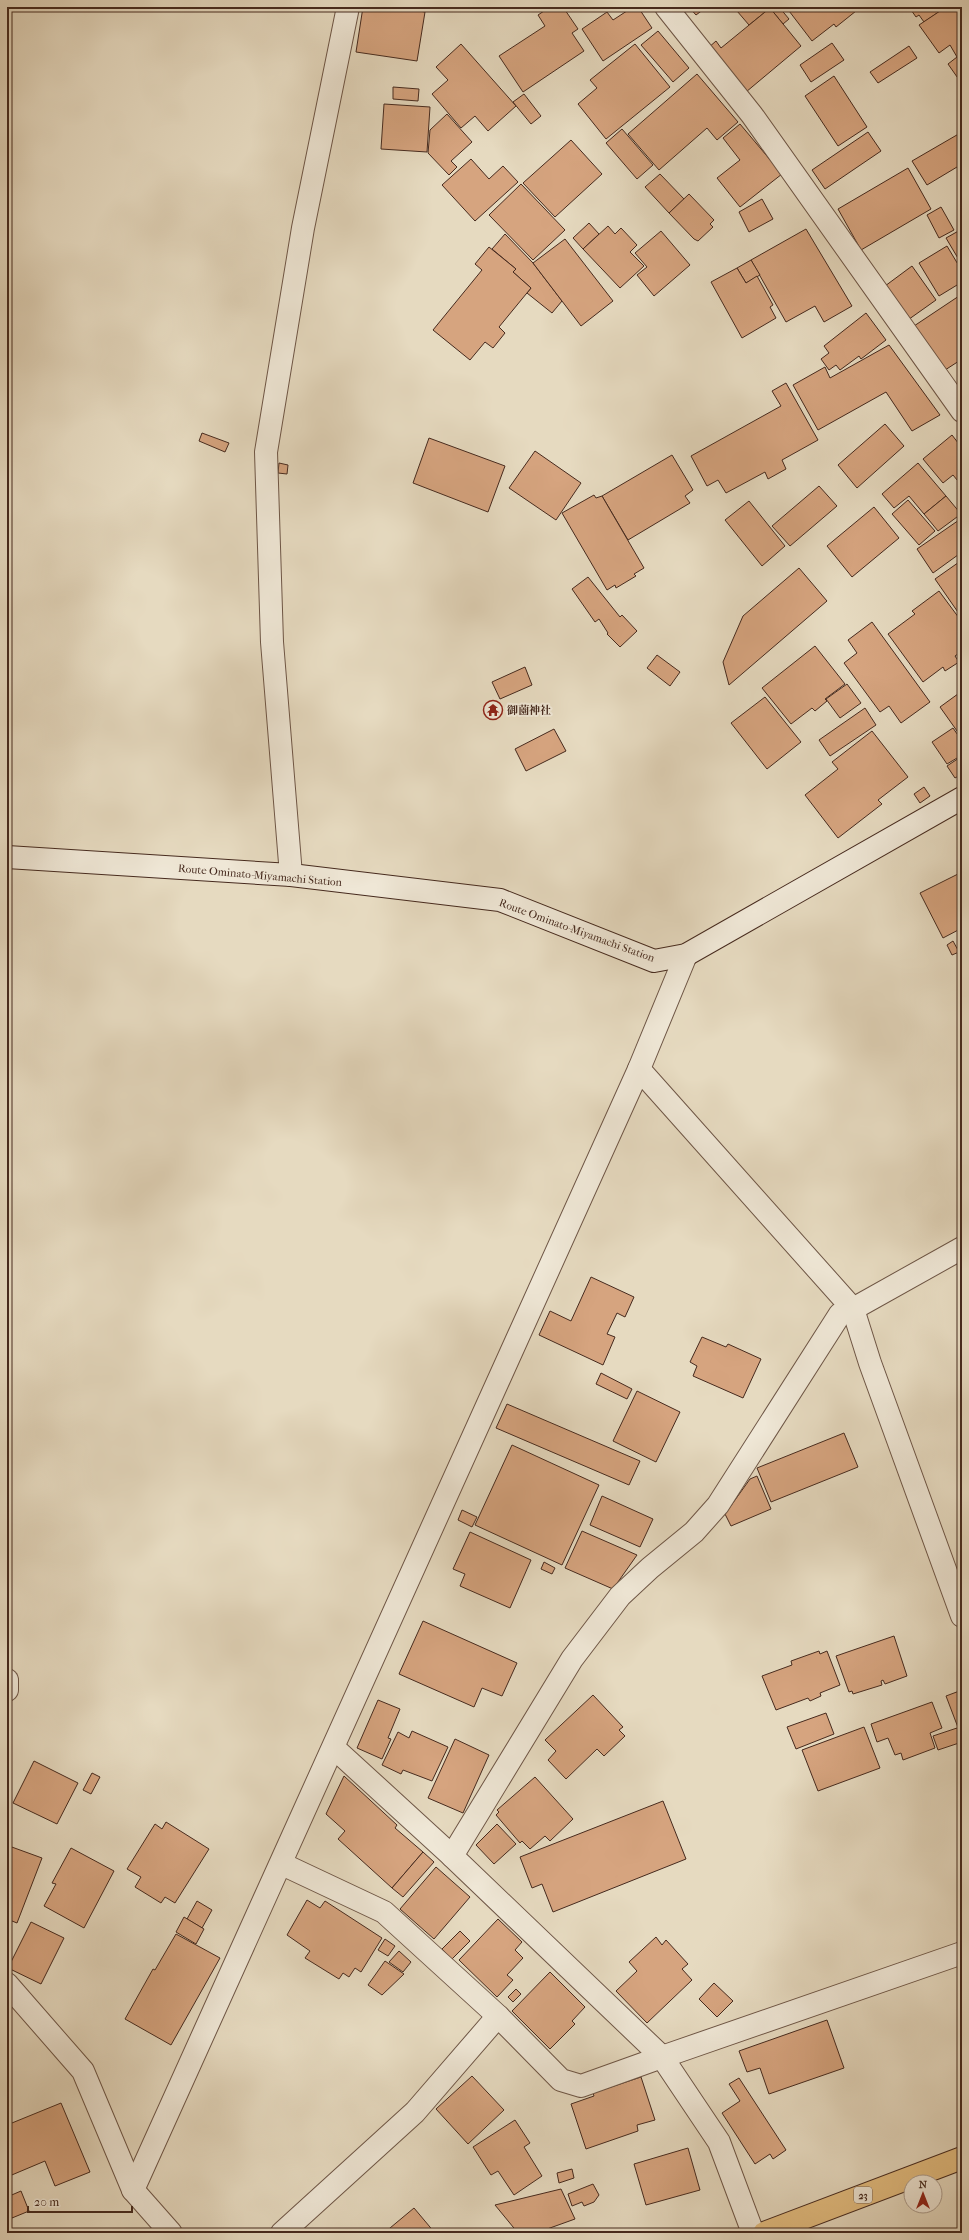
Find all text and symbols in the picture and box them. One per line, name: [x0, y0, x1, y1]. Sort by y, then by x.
temple icon: 御薗神社: [482, 699, 504, 721]
place label: 御薗神社: [507, 704, 551, 717]
street label: Route Ominato-Miyamachi Station: [177, 862, 343, 889]
street label: Route Ominato-Miyamachi Station: [497, 896, 657, 965]
north arrow: [903, 2174, 943, 2214]
text: N: [919, 2178, 928, 2191]
road number: 23: [854, 2187, 872, 2203]
scale bar: [28, 2188, 132, 2214]
text: 20 m: [34, 2195, 59, 2209]

